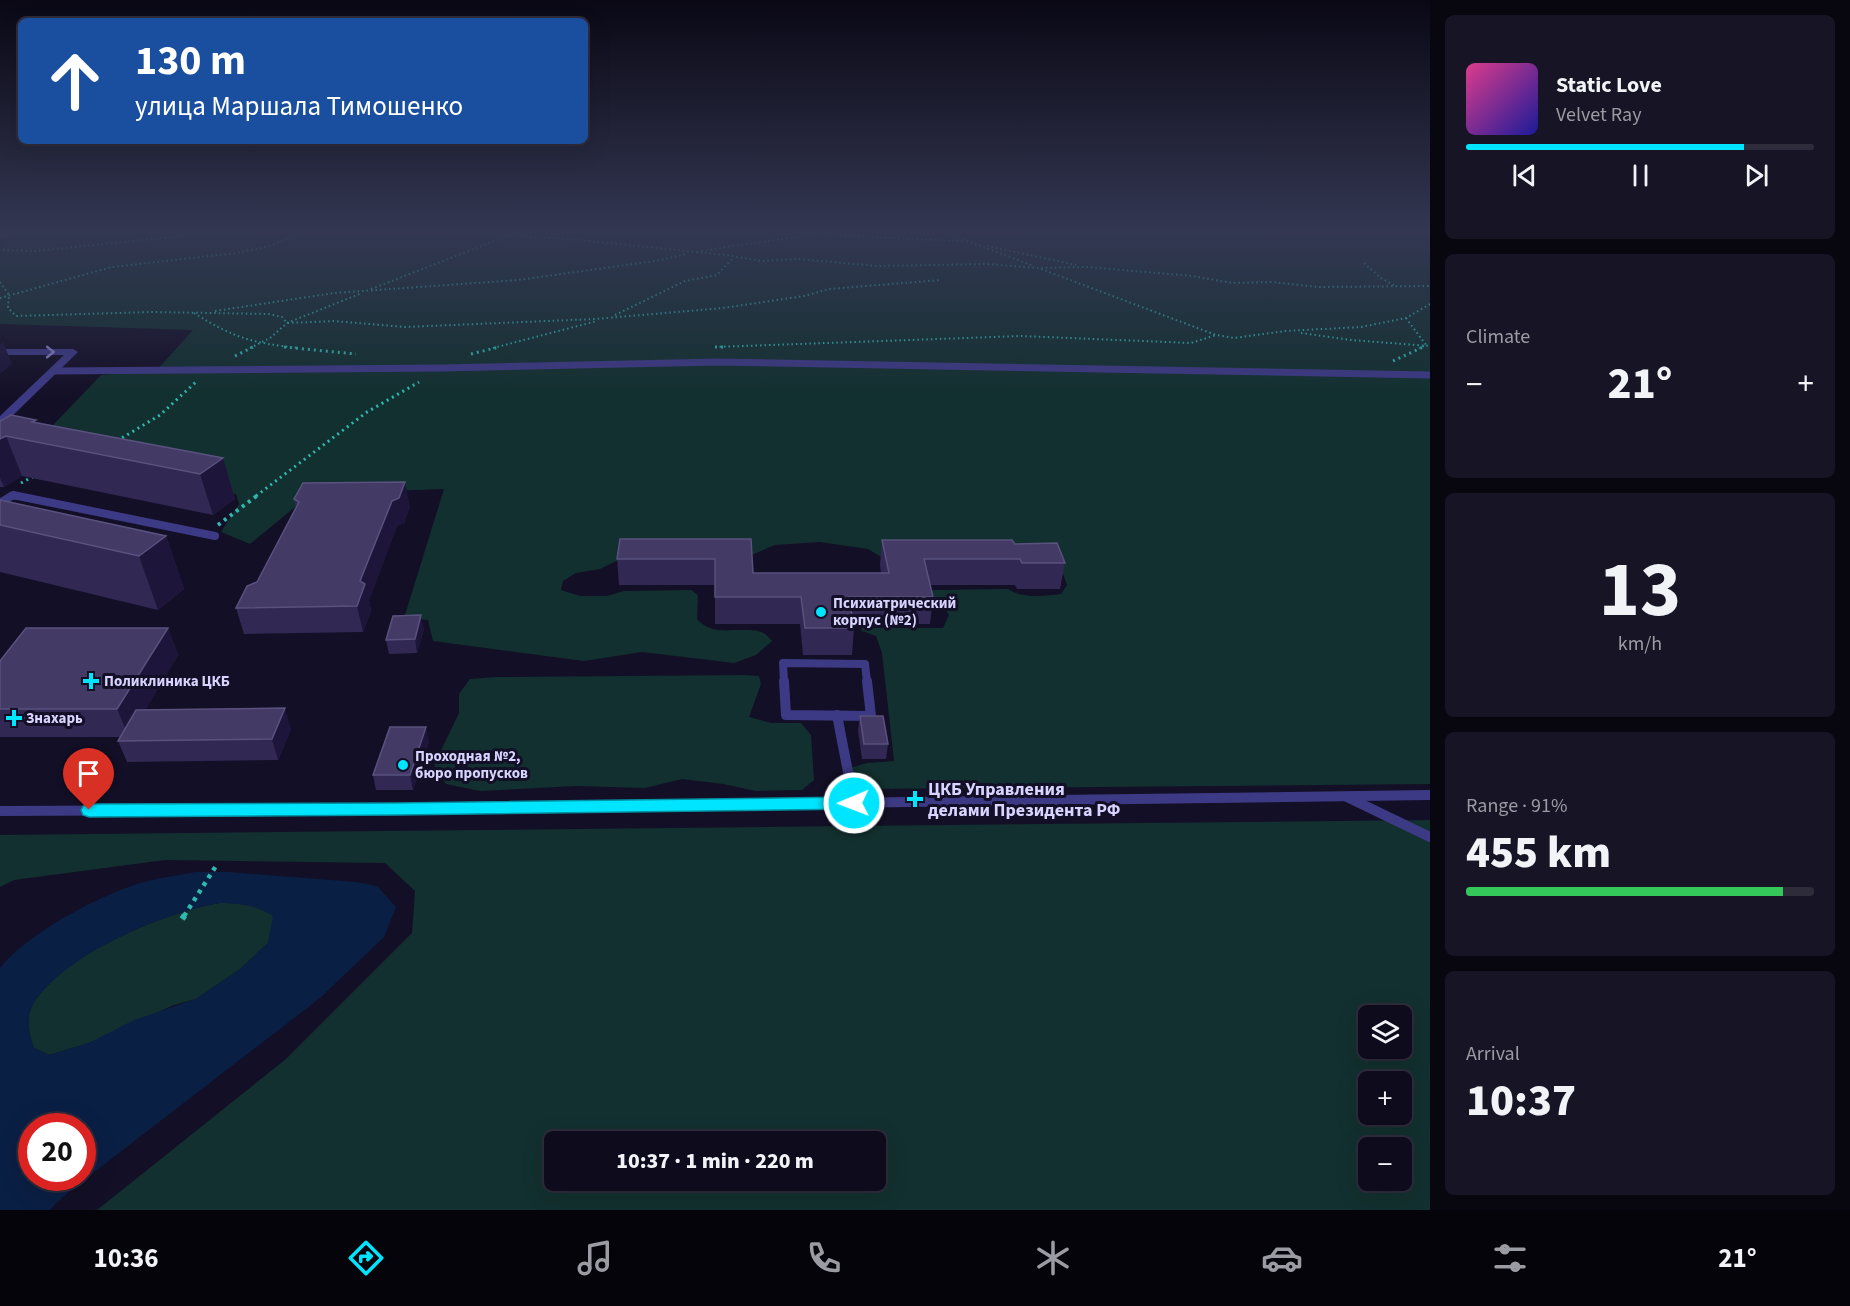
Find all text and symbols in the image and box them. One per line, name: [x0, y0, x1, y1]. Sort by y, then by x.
text: 130 m: [135, 31, 246, 91]
icon: ahead: [36, 42, 114, 120]
text: Static Love: [1556, 69, 1662, 101]
text: улица Маршала Тимошенко: [135, 87, 463, 126]
text: Velvet Ray: [1556, 101, 1642, 129]
icon: previous: [1508, 159, 1541, 192]
icon: pause: [1624, 159, 1657, 192]
icon: next: [1740, 159, 1773, 192]
text: Climate: [1466, 323, 1530, 351]
one-way arrow: [46, 346, 55, 358]
text: 21°: [1608, 352, 1672, 416]
text: −: [1466, 361, 1482, 408]
text: +: [1798, 361, 1814, 408]
text: 13: [1599, 535, 1681, 646]
place label: Психиатрический корпус (№2): [833, 593, 956, 631]
marker: Психиатрический корпус (№2): [814, 605, 828, 619]
text: km/h: [1618, 630, 1662, 658]
place label: Поликлиника ЦКБ: [104, 671, 230, 692]
marker: Поликлиника ЦКБ: [82, 672, 100, 690]
place label: Знахарь: [26, 708, 83, 729]
marker: Знахарь: [7, 711, 21, 725]
place label: Проходная №2, бюро пропусков: [415, 746, 528, 784]
pin: [63, 748, 114, 810]
icon: arrive: [72, 757, 105, 790]
marker: Проходная №2, бюро пропусков: [396, 758, 410, 772]
position arrow: [822, 771, 886, 835]
place label: ЦКБ Управления делами Президента РФ: [928, 777, 1121, 823]
marker: ЦКБ Управления делами Президента РФ: [906, 790, 924, 808]
text: Range · 91%: [1466, 792, 1567, 820]
text: 455 km: [1466, 821, 1611, 885]
map controls: [1358, 1005, 1412, 1191]
button: layers: [1358, 1005, 1412, 1059]
text: Arrival: [1466, 1040, 1520, 1068]
text: 10:37: [1466, 1069, 1576, 1133]
button: +: [1358, 1071, 1412, 1125]
speed limit sign: 20: [18, 1113, 96, 1191]
button: −: [1358, 1137, 1412, 1191]
text: 10:37 · 1 min · 220 m: [616, 1145, 814, 1177]
icon: directions: [345, 1237, 387, 1279]
icon: music: [574, 1237, 616, 1279]
icon: phone: [803, 1237, 845, 1279]
icon: climate: [1032, 1237, 1074, 1279]
icon: car: [1261, 1237, 1303, 1279]
icon: filters: [1489, 1237, 1531, 1279]
text: 10:36: [93, 1239, 159, 1278]
text: 21°: [1718, 1239, 1757, 1278]

